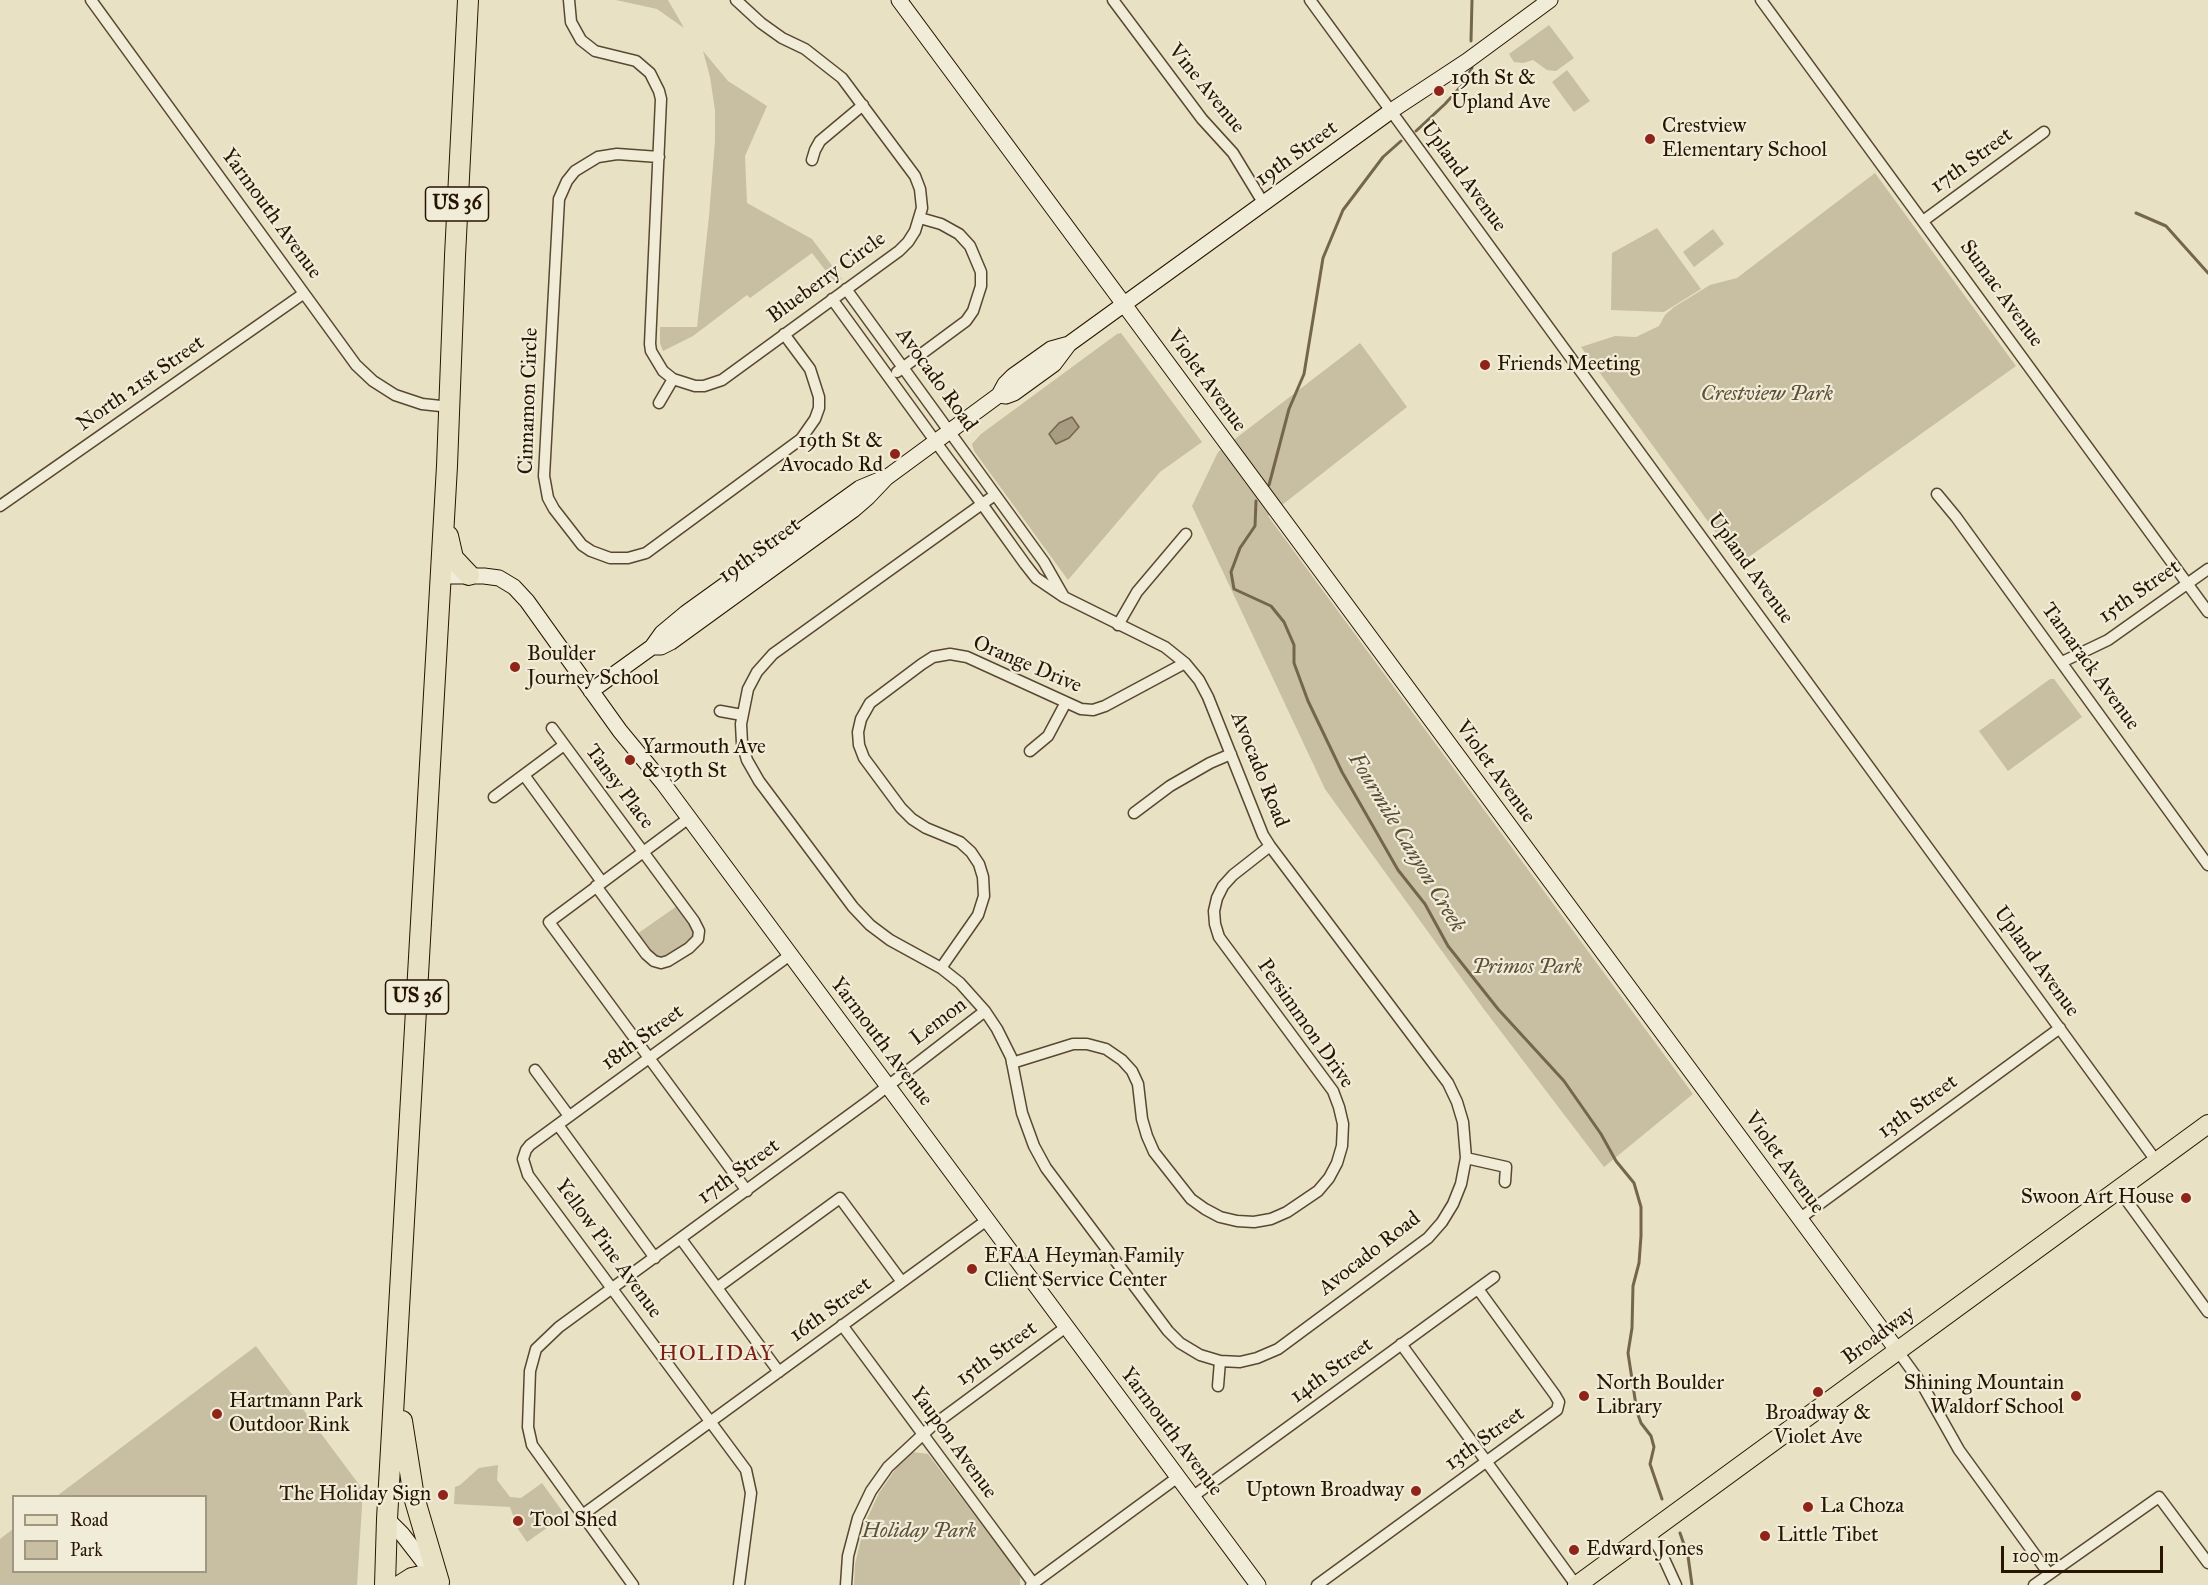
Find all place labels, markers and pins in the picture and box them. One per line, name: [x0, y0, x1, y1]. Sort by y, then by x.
place label: 19th St & Upland Ave: [1451, 66, 1550, 116]
marker: 19th St & Upland Ave: [1432, 84, 1446, 98]
place label: Crestview Elementary School: [1662, 114, 1827, 164]
marker: Crestview Elementary School: [1643, 132, 1657, 146]
place label: Friends Meeting: [1497, 352, 1640, 378]
marker: Friends Meeting: [1478, 358, 1492, 372]
place label: 19th St & Avocado Rd: [780, 429, 883, 479]
marker: 19th St & Avocado Rd: [888, 447, 902, 461]
place label: Boulder Journey School: [527, 642, 659, 692]
marker: Boulder Journey School: [508, 660, 522, 674]
place label: Yarmouth Ave & 19th St: [642, 735, 766, 785]
marker: Yarmouth Ave & 19th St: [623, 753, 637, 767]
place label: Swoon Art House: [2021, 1185, 2174, 1211]
marker: Swoon Art House: [2179, 1191, 2193, 1205]
place label: EFAA Heyman Family Client Service Center: [984, 1244, 1184, 1294]
marker: EFAA Heyman Family Client Service Center: [965, 1262, 979, 1276]
place label: North Boulder Library: [1596, 1371, 1724, 1421]
place label: Shining Mountain Waldorf School: [1904, 1371, 2064, 1421]
marker: Broadway & Violet Ave: [1811, 1385, 1825, 1399]
place label: Hartmann Park Outdoor Rink: [229, 1389, 363, 1439]
marker: North Boulder Library: [1577, 1389, 1591, 1403]
marker: Shining Mountain Waldorf School: [2069, 1389, 2083, 1403]
place label: Broadway & Violet Ave: [1765, 1401, 1871, 1451]
marker: Hartmann Park Outdoor Rink: [210, 1407, 224, 1421]
place label: Uptown Broadway: [1246, 1478, 1404, 1504]
place label: The Holiday Sign: [279, 1482, 431, 1508]
marker: Uptown Broadway: [1409, 1484, 1423, 1498]
marker: The Holiday Sign: [436, 1488, 450, 1502]
place label: La Choza: [1820, 1494, 1904, 1520]
marker: La Choza: [1801, 1500, 1815, 1514]
place label: Tool Shed: [530, 1508, 617, 1534]
marker: Tool Shed: [511, 1514, 525, 1528]
place label: Little Tibet: [1777, 1523, 1878, 1549]
marker: Little Tibet: [1758, 1529, 1772, 1543]
place label: Edward Jones: [1586, 1537, 1703, 1563]
marker: Edward Jones: [1567, 1543, 1581, 1557]

